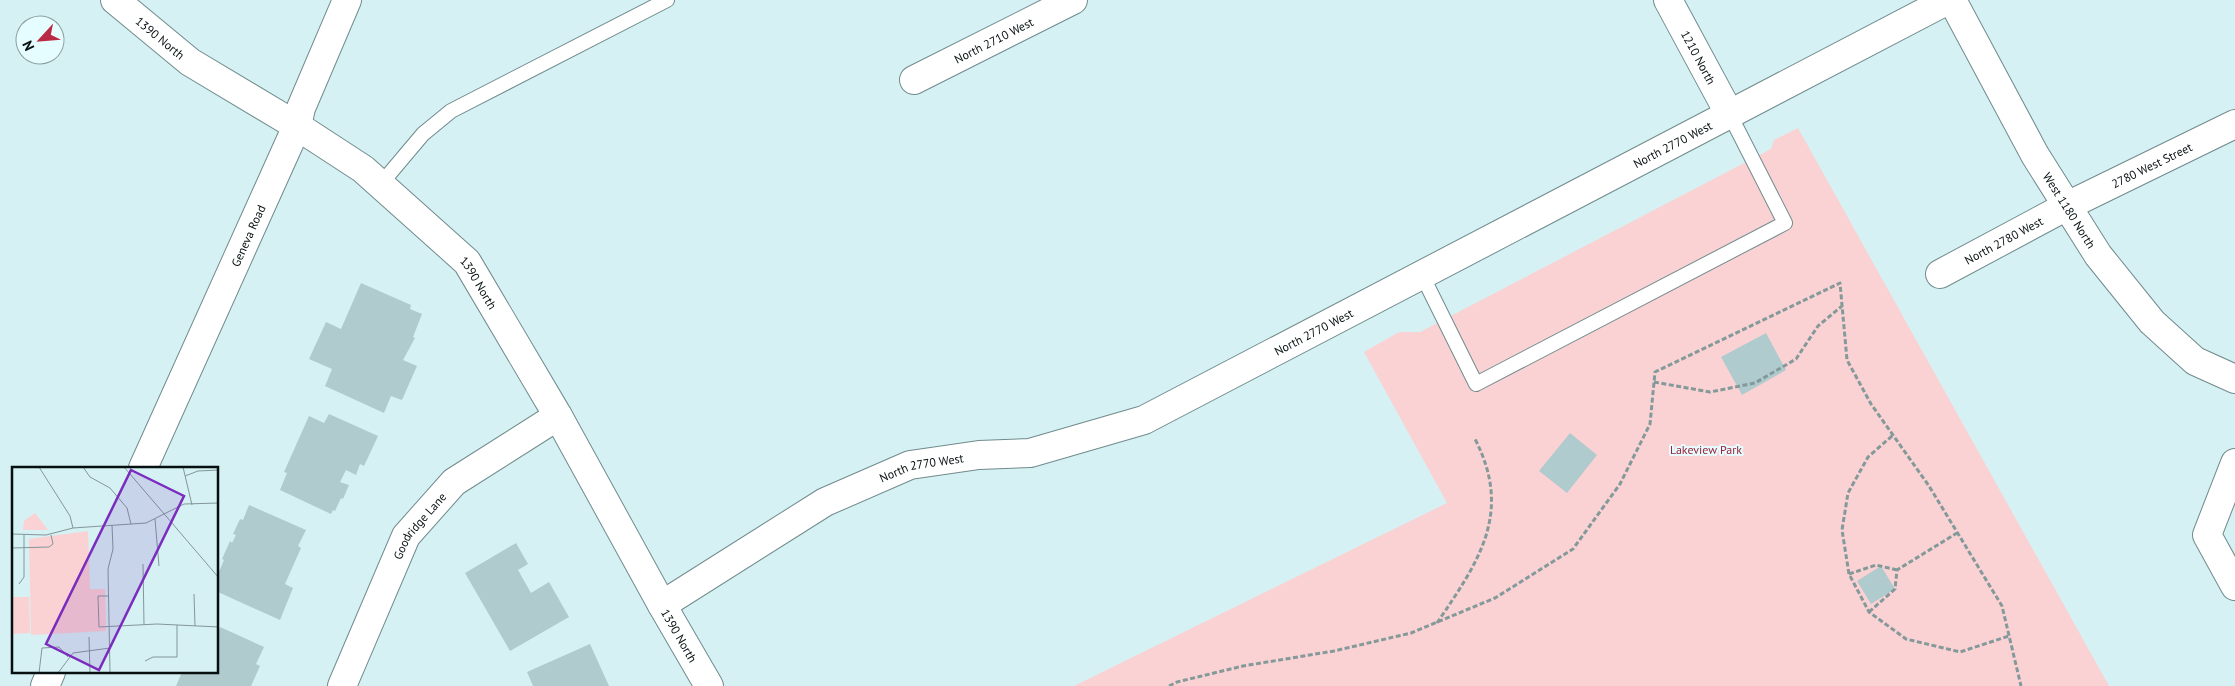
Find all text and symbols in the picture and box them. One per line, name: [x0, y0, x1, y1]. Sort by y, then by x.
street label: 1390 North: [133, 13, 188, 62]
street label: North 2710 West: [951, 14, 1036, 66]
north arrow: [15, 15, 65, 65]
street label: 1210 North: [1678, 28, 1719, 87]
text: N: [18, 38, 38, 54]
street label: North 2770 West: [1630, 117, 1714, 171]
street label: 2780 West Street: [2109, 139, 2194, 191]
street label: West 1180 North: [2040, 169, 2099, 251]
street label: Geneva Road: [227, 202, 268, 269]
street label: North 2780 West: [1962, 213, 2045, 267]
street label: 1390 North: [458, 253, 501, 312]
street label: North 2770 West: [1271, 305, 1355, 358]
park label: Lakeview Park: [1670, 442, 1742, 457]
street label: North 2770 West: [877, 450, 964, 485]
inset map: [12, 467, 219, 674]
street label: Goodridge Lane: [389, 489, 449, 561]
street label: 1390 North: [658, 606, 701, 665]

